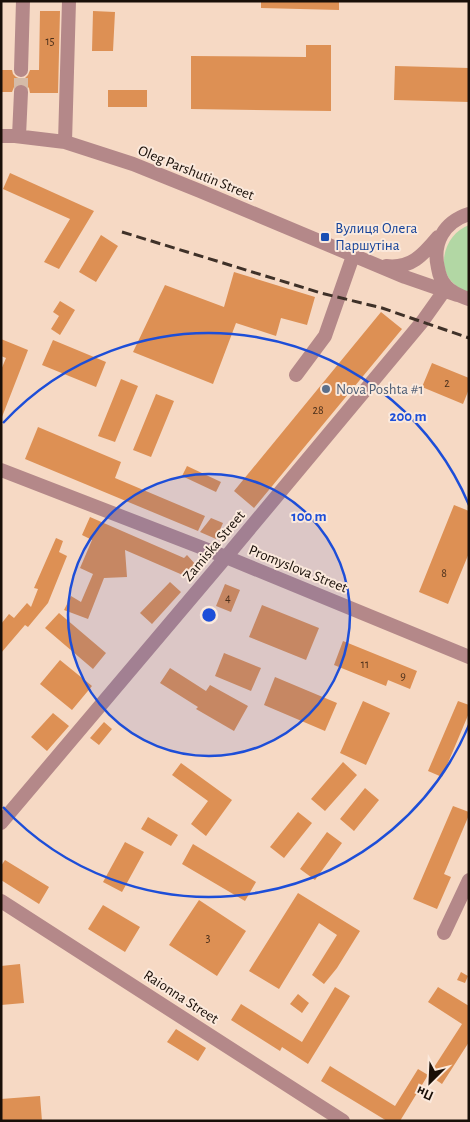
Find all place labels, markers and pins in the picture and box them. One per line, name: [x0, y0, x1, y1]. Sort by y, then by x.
place label: Вулиця Олега Паршутіна: [335, 221, 418, 253]
marker: Вулиця Олега Паршутіна: [319, 231, 331, 243]
place label: Nova Poshta #1: [336, 382, 424, 397]
marker: Nova Poshta #1: [320, 383, 332, 395]
centre of rings: [200, 606, 218, 624]

